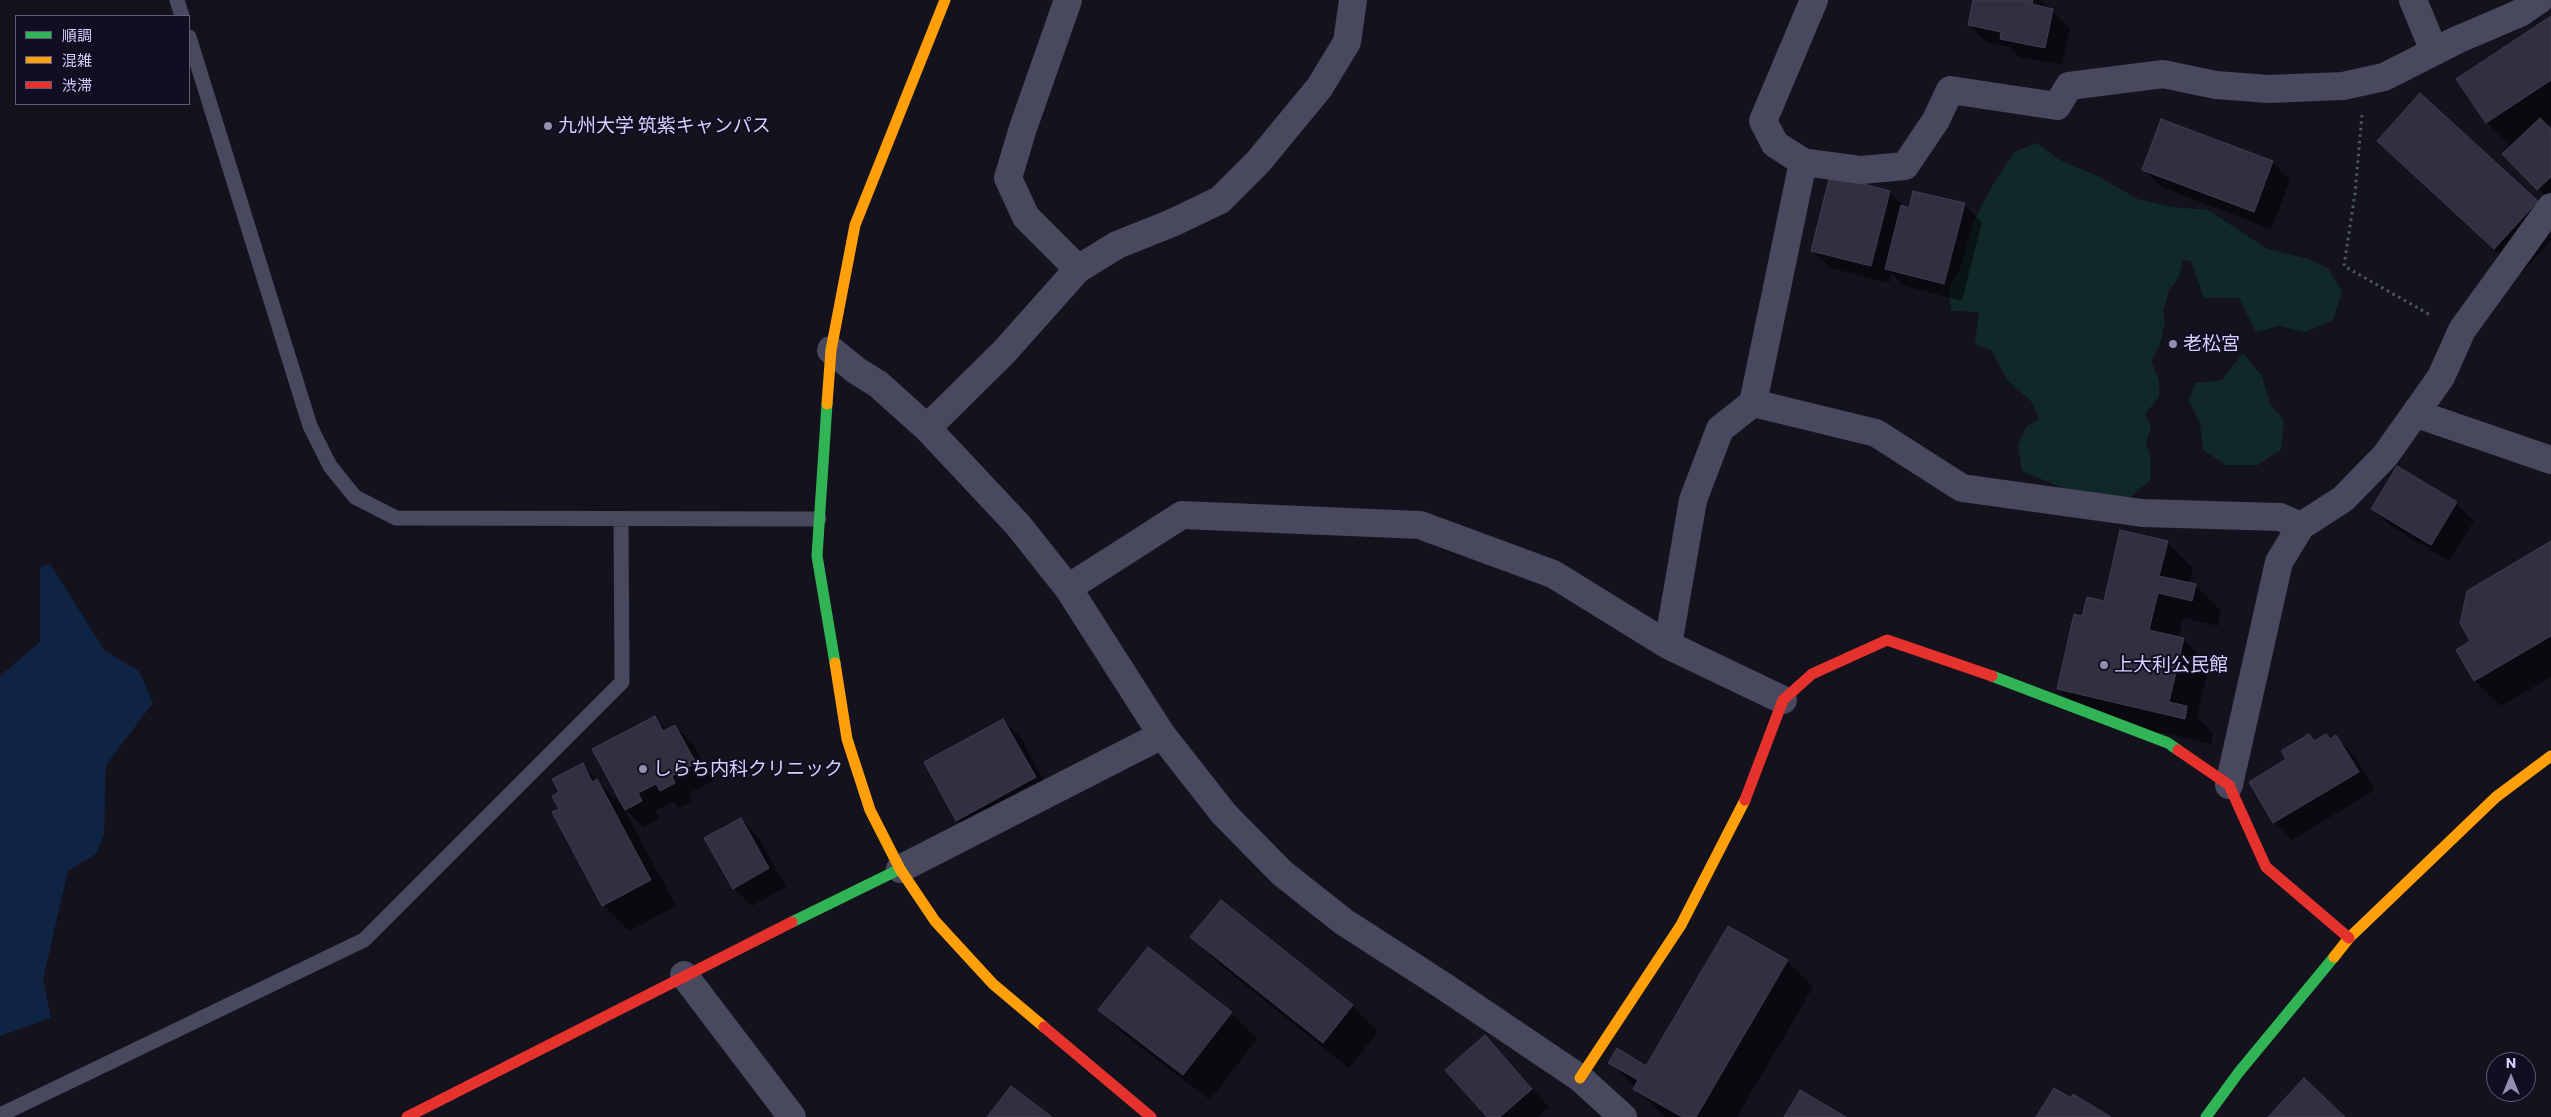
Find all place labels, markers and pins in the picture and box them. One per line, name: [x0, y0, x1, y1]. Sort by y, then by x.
place label: 九州大学 筑紫キャンパス: [558, 115, 771, 137]
marker: 九州大学 筑紫キャンパス: [542, 120, 554, 132]
place label: 老松宮: [2183, 333, 2240, 355]
marker: 老松宮: [2167, 338, 2179, 350]
place label: 上大利公民館: [2114, 654, 2228, 676]
marker: 上大利公民館: [2098, 659, 2110, 671]
place label: しらち内科クリニック: [653, 758, 843, 780]
marker: しらち内科クリニック: [637, 763, 649, 775]

